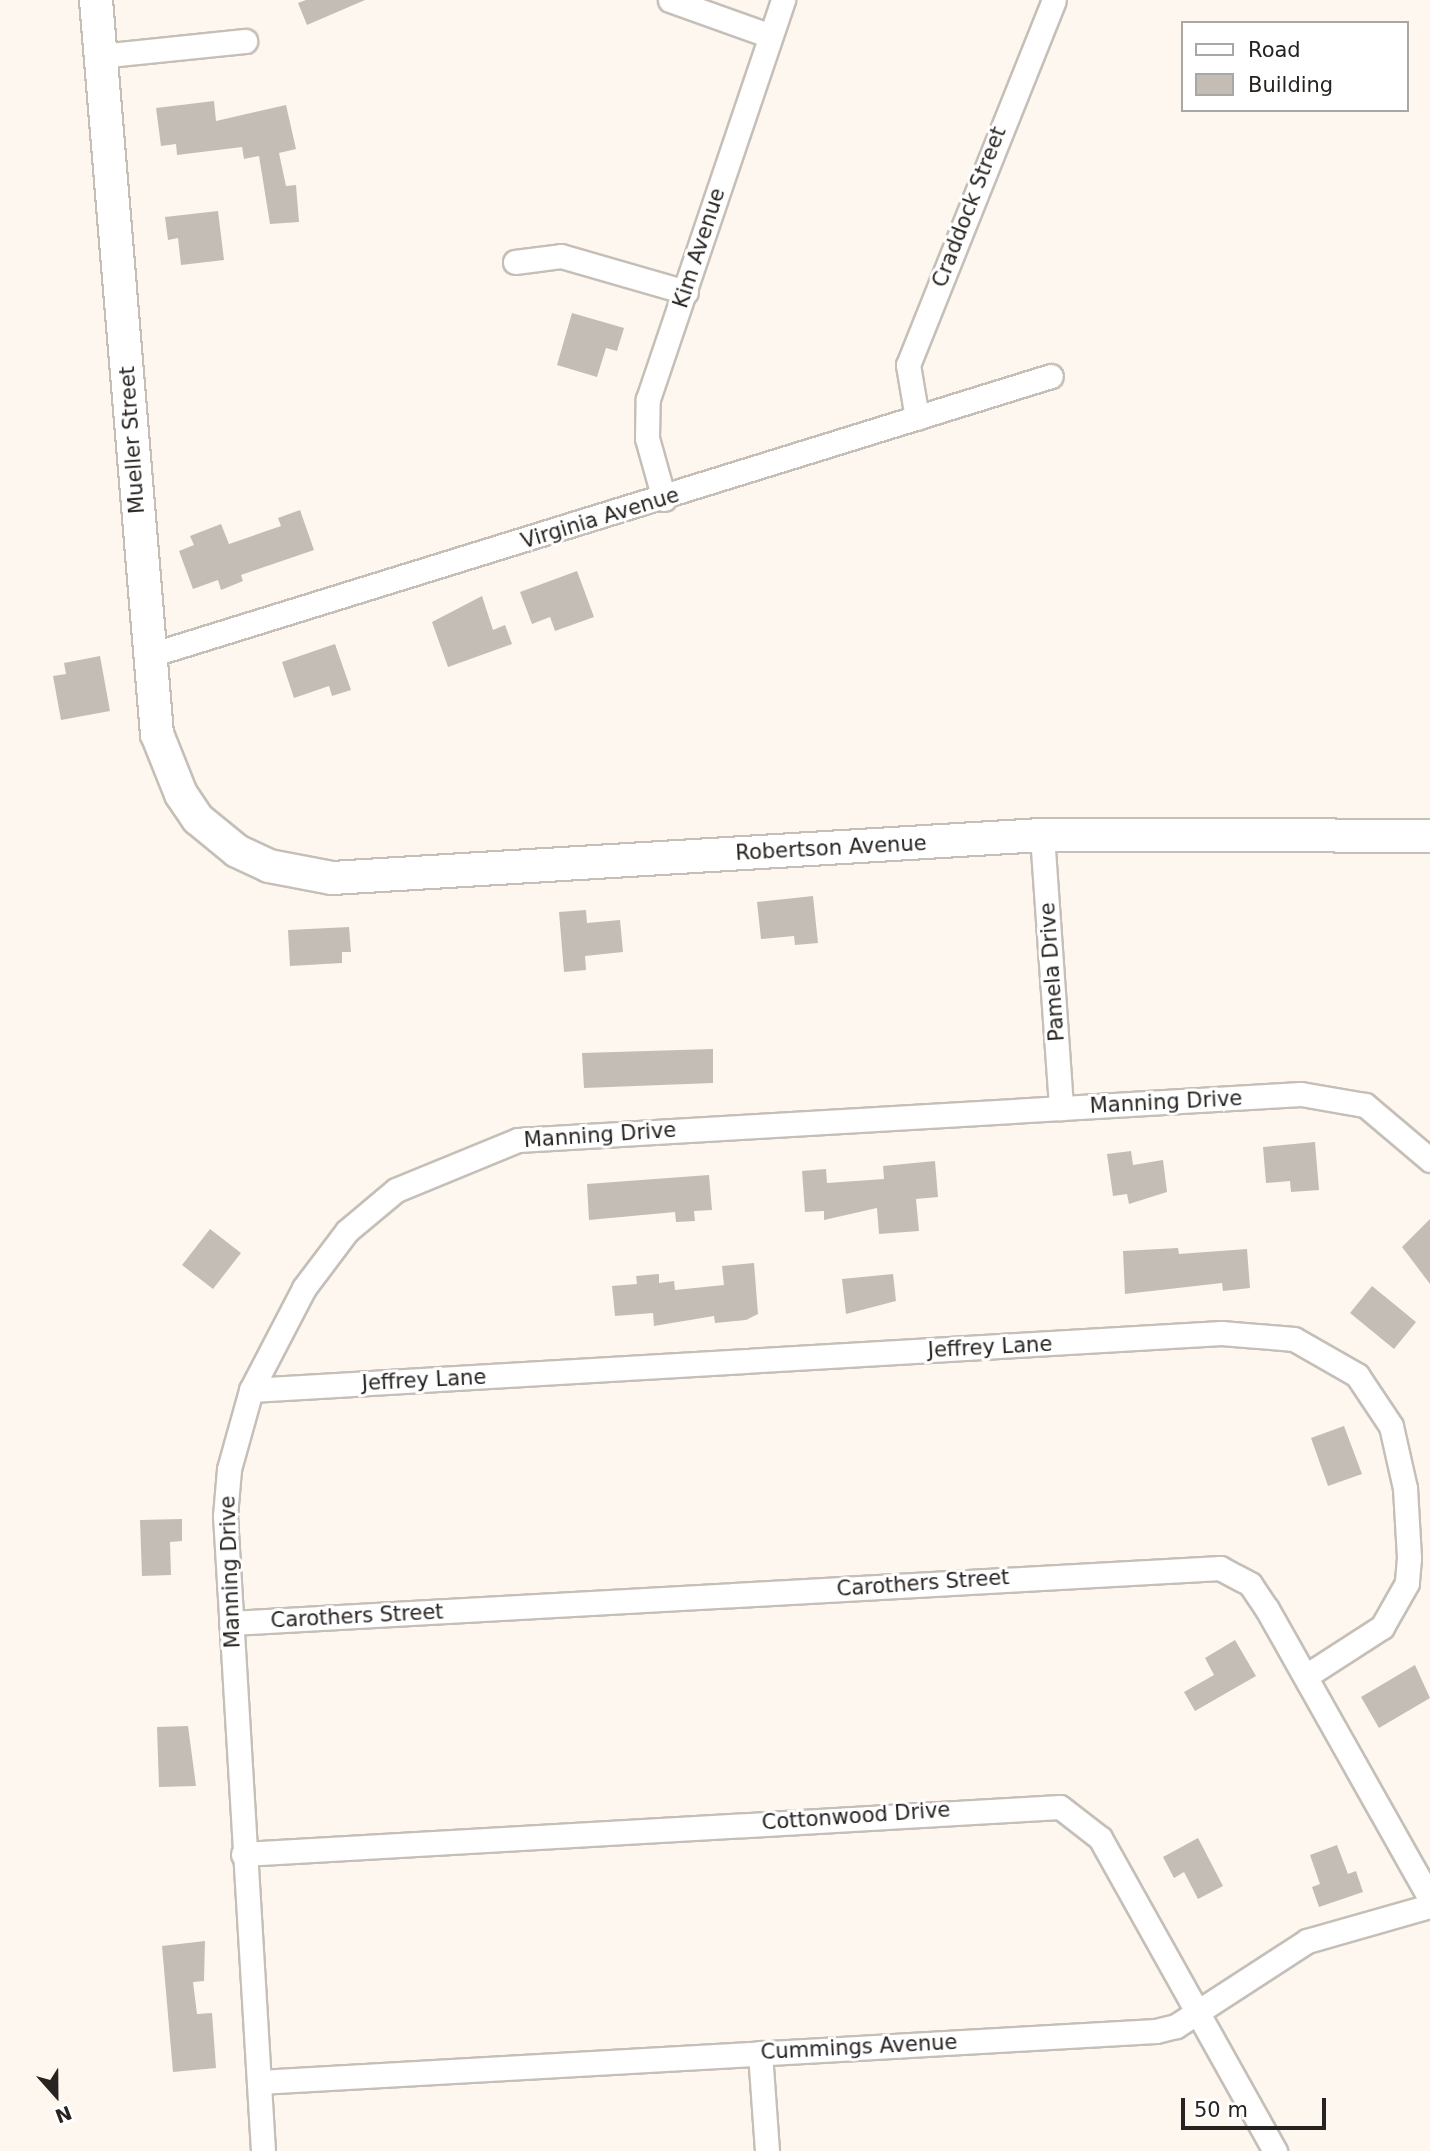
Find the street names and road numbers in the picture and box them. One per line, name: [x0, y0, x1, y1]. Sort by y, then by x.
street label: Craddock Street: [927, 123, 1011, 291]
street label: Kim Avenue: [668, 185, 730, 311]
street label: Mueller Street: [114, 365, 150, 515]
street label: Virginia Avenue: [518, 482, 682, 554]
street label: Robertson Avenue: [735, 830, 927, 866]
street label: Pamela Drive: [1035, 902, 1069, 1042]
street label: Manning Drive: [1089, 1085, 1243, 1119]
street label: Manning Drive: [523, 1117, 677, 1153]
street label: Jeffrey Lane: [927, 1331, 1053, 1363]
street label: Jeffrey Lane: [361, 1364, 487, 1396]
street label: Manning Drive: [215, 1495, 245, 1649]
street label: Carothers Street: [836, 1564, 1010, 1602]
street label: Carothers Street: [270, 1599, 444, 1633]
street label: Cottonwood Drive: [761, 1797, 951, 1835]
street label: Cummings Avenue: [760, 2029, 958, 2065]

